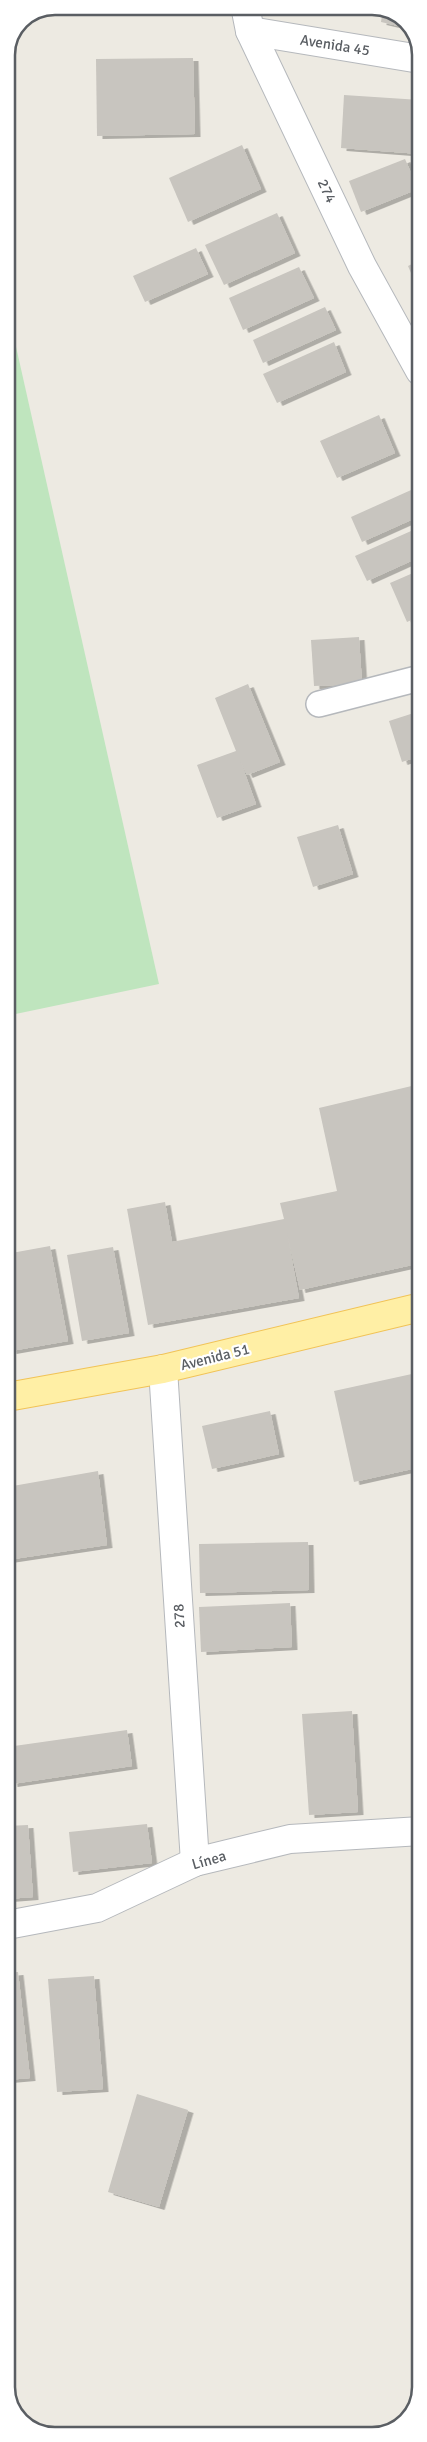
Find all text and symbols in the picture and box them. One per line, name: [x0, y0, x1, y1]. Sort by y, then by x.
street label: Avenida 45: [299, 31, 371, 59]
street label: 274: [314, 176, 340, 206]
street label: Avenida 51: [179, 1340, 251, 1374]
street label: 278: [169, 1603, 189, 1629]
street label: Línea: [190, 1847, 228, 1873]

